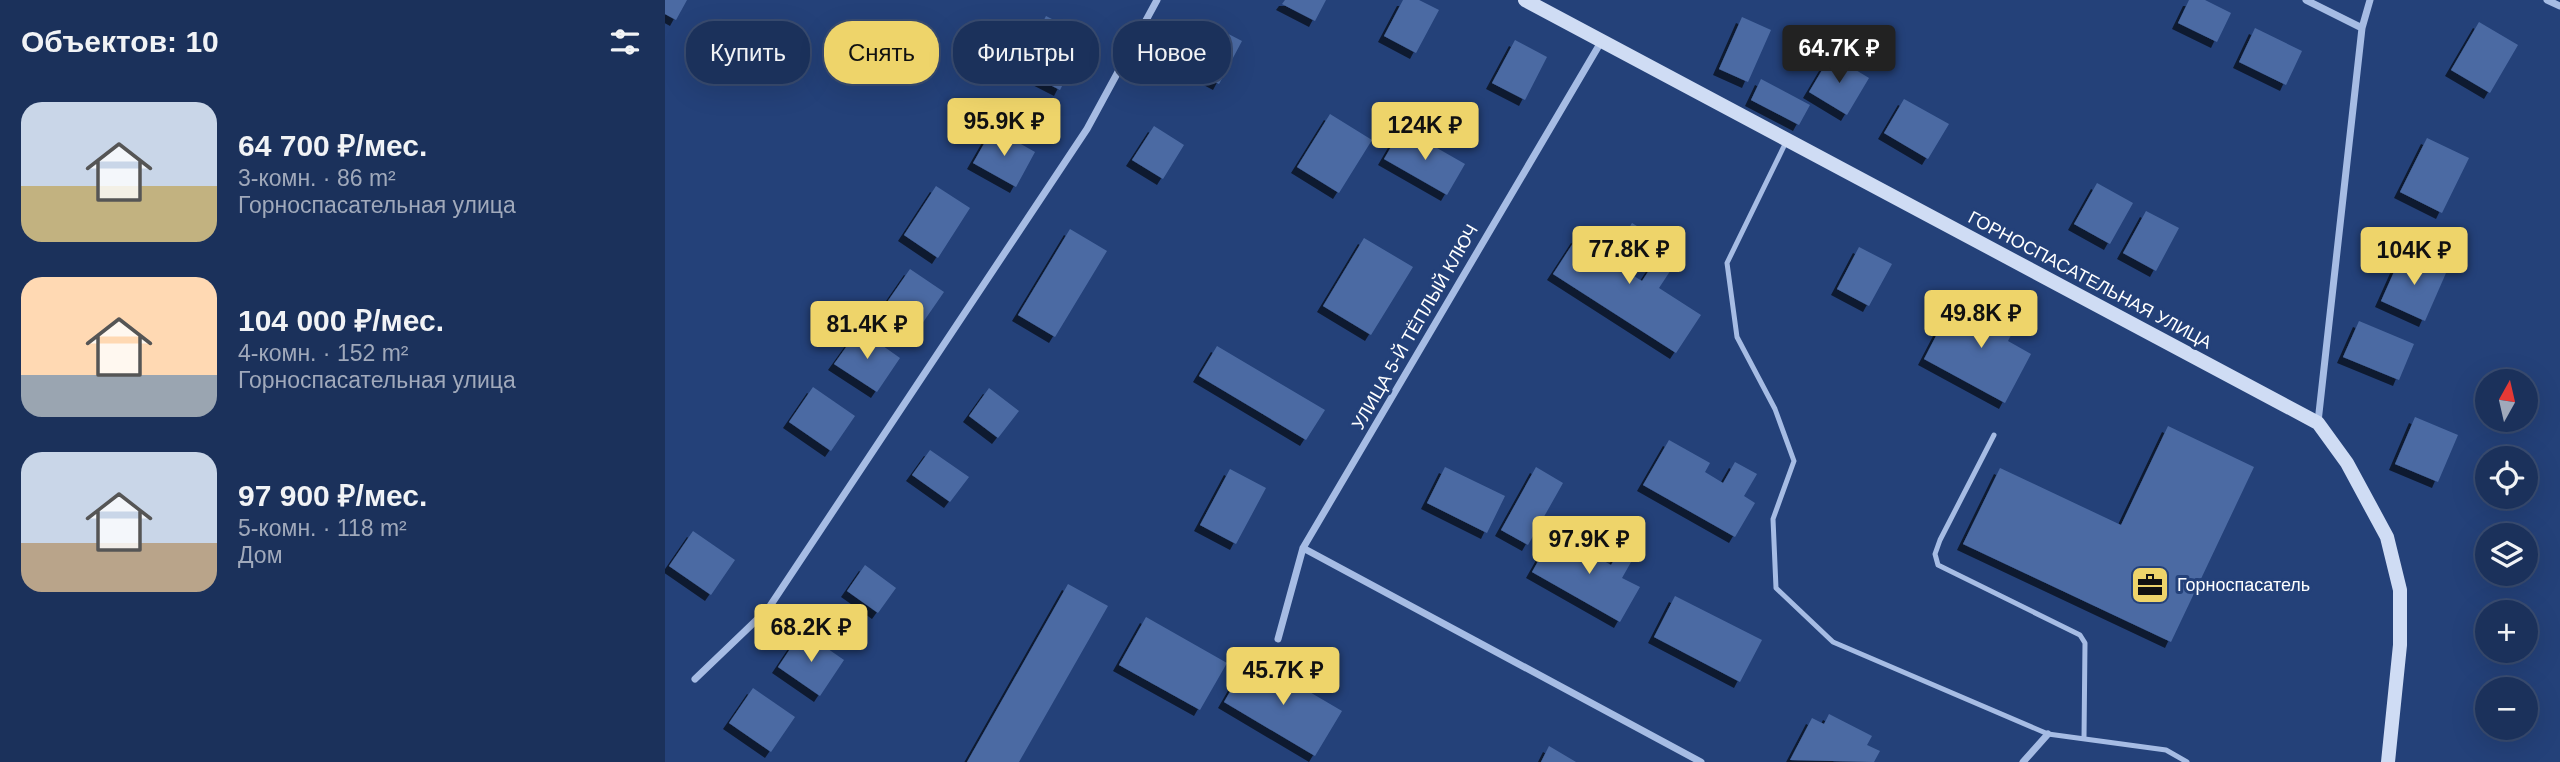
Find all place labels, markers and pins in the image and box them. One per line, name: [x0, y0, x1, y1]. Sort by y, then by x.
pin: 64.7K ₽: [1774, 25, 1904, 85]
pin: 95.9K ₽: [939, 99, 1069, 158]
pin: 124K ₽: [1368, 102, 1482, 162]
pin: 77.8K ₽: [1564, 226, 1694, 286]
pin: 104K ₽: [2357, 228, 2471, 287]
pin: 49.8K ₽: [1916, 290, 2046, 350]
pin: 81.4K ₽: [802, 302, 932, 361]
pin: 97.9K ₽: [1524, 516, 1654, 576]
office icon: Горноспасатель: [2129, 564, 2171, 606]
place label: Горноспасатель: [2177, 575, 2310, 595]
pin: 68.2K ₽: [746, 604, 876, 664]
pin: 45.7K ₽: [1218, 648, 1348, 707]

